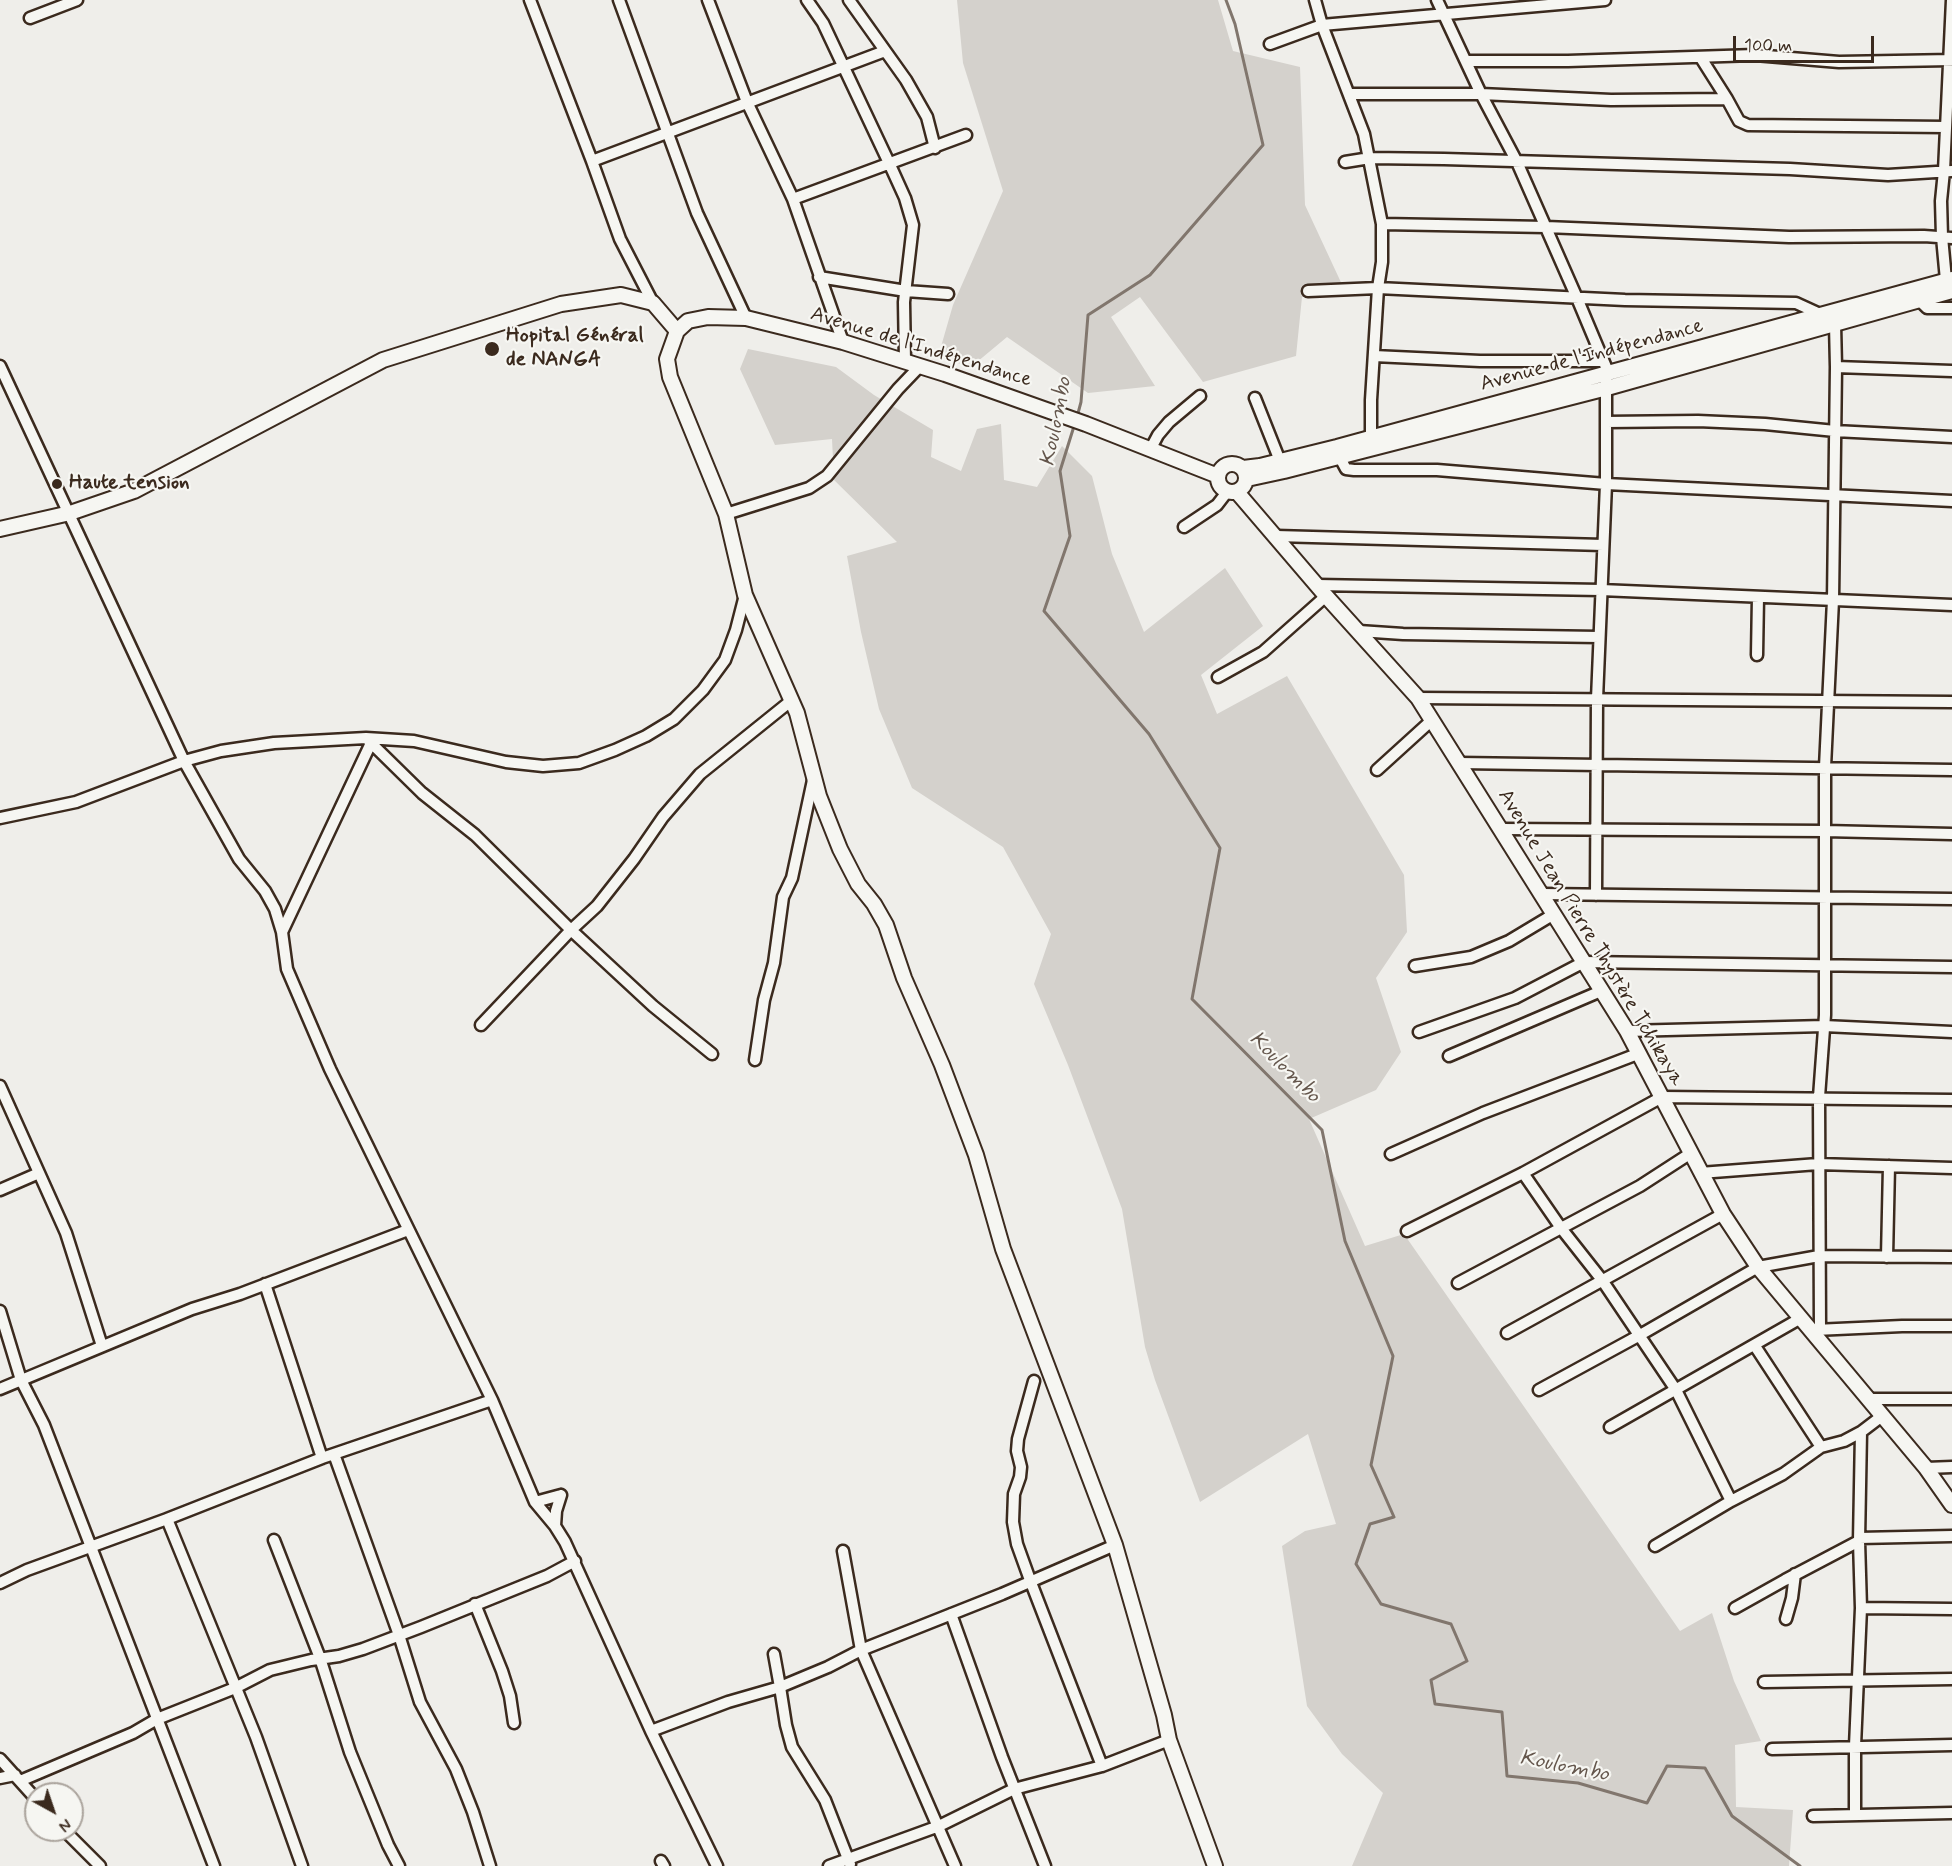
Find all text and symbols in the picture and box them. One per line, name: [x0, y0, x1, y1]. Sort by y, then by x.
scale bar: [1736, 24, 1877, 62]
text: 100 m: [1744, 34, 1792, 58]
street label: Avenue de l'Indépendance: [807, 302, 1035, 394]
street label: Avenue de l'Indépendance: [1478, 314, 1706, 398]
place label: Hopital Général de NANGA: [506, 324, 644, 374]
marker: Hopital Général de NANGA: [483, 340, 501, 358]
water label: Koulombo: [1035, 375, 1079, 469]
place label: Haute tension: [69, 471, 190, 497]
marker: Haute tension: [50, 477, 64, 491]
street label: Avenue Jean Pierre Thystère Tchikaya: [1491, 785, 1689, 1091]
water label: Koulombo: [1243, 1027, 1325, 1109]
water label: Koulombo: [1517, 1745, 1611, 1789]
north arrow: [24, 1782, 84, 1842]
text: N: [54, 1813, 75, 1836]

